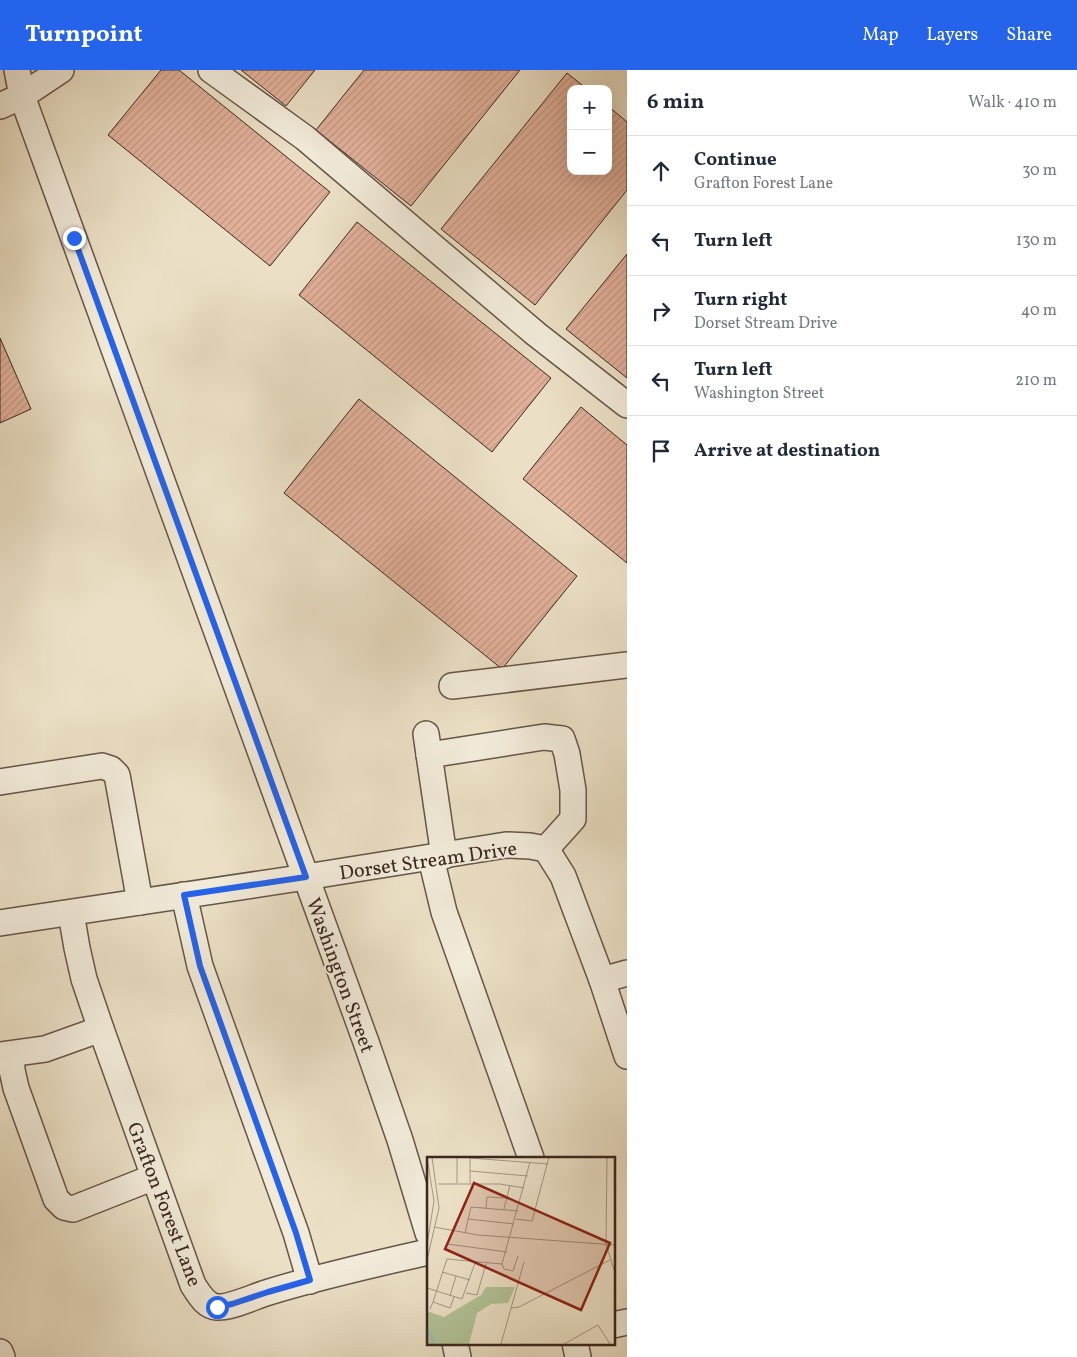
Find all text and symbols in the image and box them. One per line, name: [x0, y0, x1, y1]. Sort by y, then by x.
text: Turnpoint: [25, 18, 143, 52]
text: Map: [862, 23, 898, 48]
text: Layers: [926, 23, 978, 48]
text: Share: [1006, 23, 1052, 48]
map controls: [567, 85, 612, 175]
button: +: [567, 85, 612, 130]
text: 6 min: [647, 88, 704, 117]
text: Walk · 410 m: [968, 92, 1057, 114]
button: −: [567, 130, 612, 175]
text: Continue: [694, 147, 777, 173]
icon: ahead: [647, 157, 675, 185]
text: 30 m: [1022, 160, 1057, 182]
text: Grafton Forest Lane: [694, 173, 833, 195]
route end: [63, 227, 86, 250]
icon: left: [647, 227, 675, 255]
text: Turn left: [694, 228, 773, 254]
text: 130 m: [1016, 230, 1057, 252]
text: Turn right: [694, 287, 787, 313]
icon: right: [647, 297, 675, 325]
text: 40 m: [1021, 300, 1057, 322]
text: Dorset Stream Drive: [694, 313, 837, 335]
text: Turn left: [694, 357, 773, 383]
icon: left: [647, 367, 675, 395]
text: 210 m: [1015, 370, 1057, 392]
text: Washington Street: [694, 383, 824, 405]
icon: arrive: [647, 437, 675, 465]
text: Arrive at destination: [694, 438, 880, 464]
street label: Dorset Stream Drive: [338, 836, 519, 888]
street label: Washington Street: [298, 894, 380, 1057]
street label: Grafton Forest Lane: [119, 1118, 207, 1291]
inset map: [427, 1157, 614, 1344]
route start: [206, 1296, 229, 1319]

